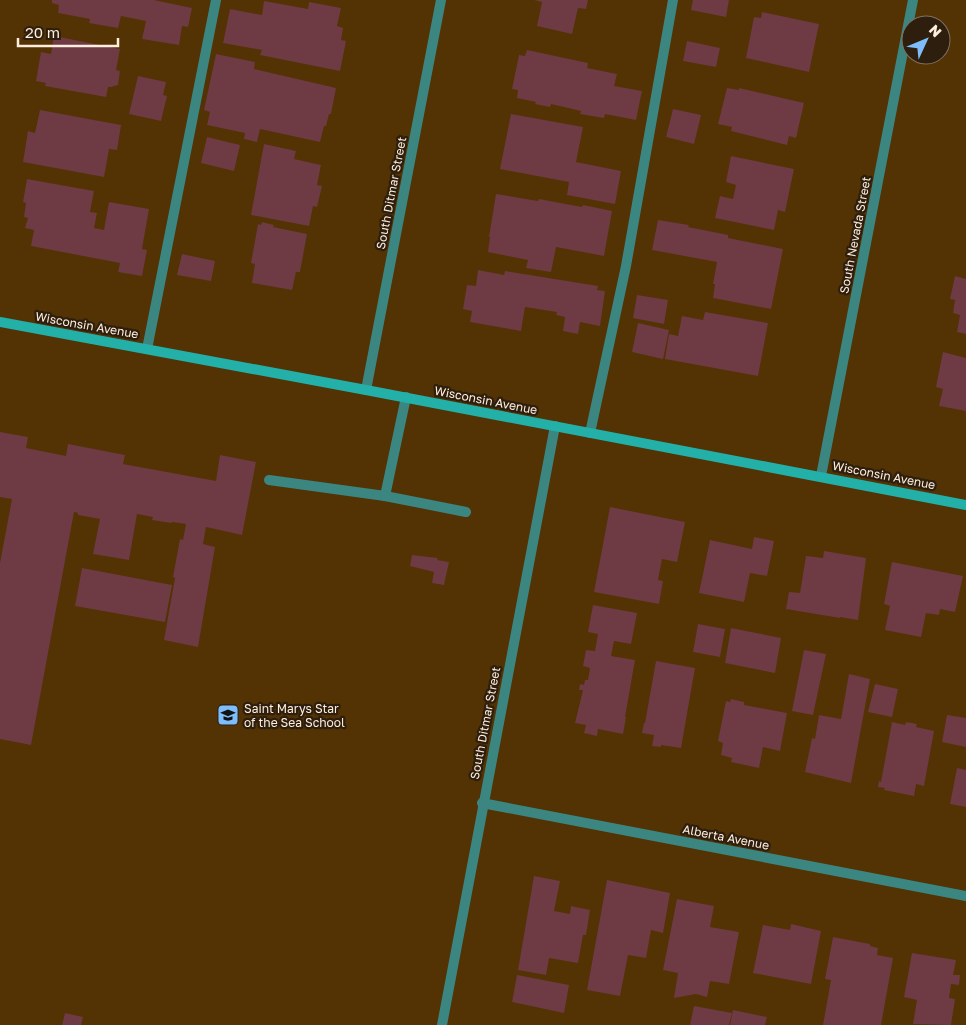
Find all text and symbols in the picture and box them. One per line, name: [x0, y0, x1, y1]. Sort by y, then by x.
scale bar: [18, 15, 118, 47]
north arrow: [901, 15, 951, 65]
text: N: [926, 21, 946, 40]
text: 20 m: [25, 23, 60, 41]
street label: South Ditmar Street: [373, 135, 409, 251]
street label: South Nevada Street: [836, 175, 874, 295]
street label: Wisconsin Avenue: [34, 309, 140, 341]
street label: Wisconsin Avenue: [433, 383, 539, 417]
street label: Wisconsin Avenue: [831, 458, 937, 492]
street label: South Ditmar Street: [467, 665, 503, 781]
place label: Saint Marys Star of the Sea School: [244, 701, 345, 730]
school or university icon: Saint Marys Star of the Sea School: [216, 703, 240, 727]
street label: Alberta Avenue: [681, 821, 771, 853]

